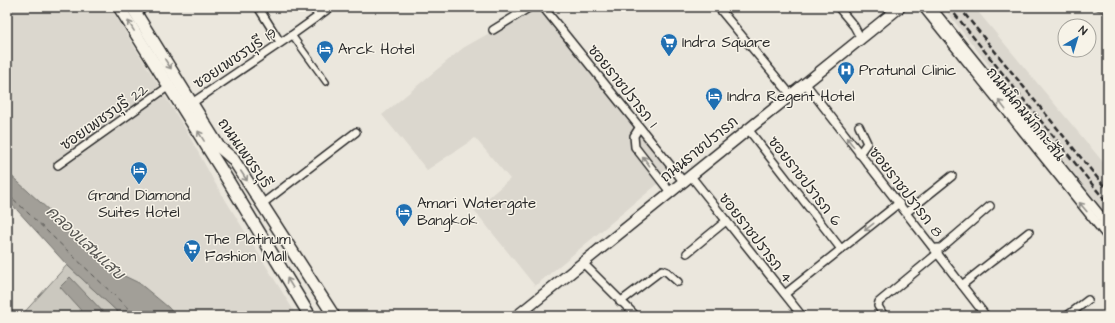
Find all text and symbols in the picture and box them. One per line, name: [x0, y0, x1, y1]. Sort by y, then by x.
north arrow: [1057, 18, 1097, 58]
one-way arrow: [127, 20, 135, 32]
text: N: [1076, 22, 1090, 39]
street label: ซอยเพชรบุรี 19: [189, 23, 281, 94]
supermarket icon: Indra Square: [659, 32, 679, 57]
place label: Indra Square: [682, 32, 770, 53]
hotel icon: Arck Hotel: [315, 39, 335, 64]
place label: Arck Hotel: [338, 39, 415, 60]
street label: ซอยราชปรารภ 1: [583, 40, 663, 132]
one-way arrow: [164, 58, 172, 70]
hospital icon: Pratunal Clinic: [836, 60, 856, 85]
place label: Pratunal Clinic: [859, 60, 957, 81]
street label: ถนนนิคมมักกะสัน: [981, 63, 1070, 166]
street label: ซอยเพชรบุรี 22: [56, 79, 153, 156]
hotel icon: Indra Regent Hotel: [704, 86, 724, 111]
place label: Indra Regent Hotel: [727, 86, 855, 108]
one-way arrow: [998, 100, 1007, 111]
street label: ถนนราชปรารภ: [656, 111, 743, 187]
street label: ถนนเพชรบุรี: [213, 114, 277, 193]
one-way arrow: [196, 130, 204, 142]
street label: ซอยราชปรารภ 6: [763, 132, 847, 231]
one-way arrow: [846, 136, 855, 147]
street label: ซอยราชปรารภ 8: [864, 143, 948, 242]
one-way arrow: [642, 156, 650, 167]
hotel icon: Grand Diamond Suites Hotel: [129, 160, 149, 185]
one-way arrow: [240, 171, 248, 182]
place label: Grand Diamond Suites Hotel: [88, 185, 191, 223]
street label: ซอยราชปรารภ 4: [714, 189, 798, 288]
place label: Amari Watergate Bangkok: [417, 193, 536, 232]
water label: คลองแสนแสบ: [41, 201, 130, 286]
hotel icon: Amari Watergate Bangkok: [394, 202, 414, 227]
one-way arrow: [1079, 202, 1088, 212]
one-way arrow: [863, 223, 874, 232]
place label: The Platinum Fashion Mall: [205, 229, 291, 267]
supermarket icon: The Platinum Fashion Mall: [182, 238, 202, 263]
one-way arrow: [285, 277, 293, 289]

